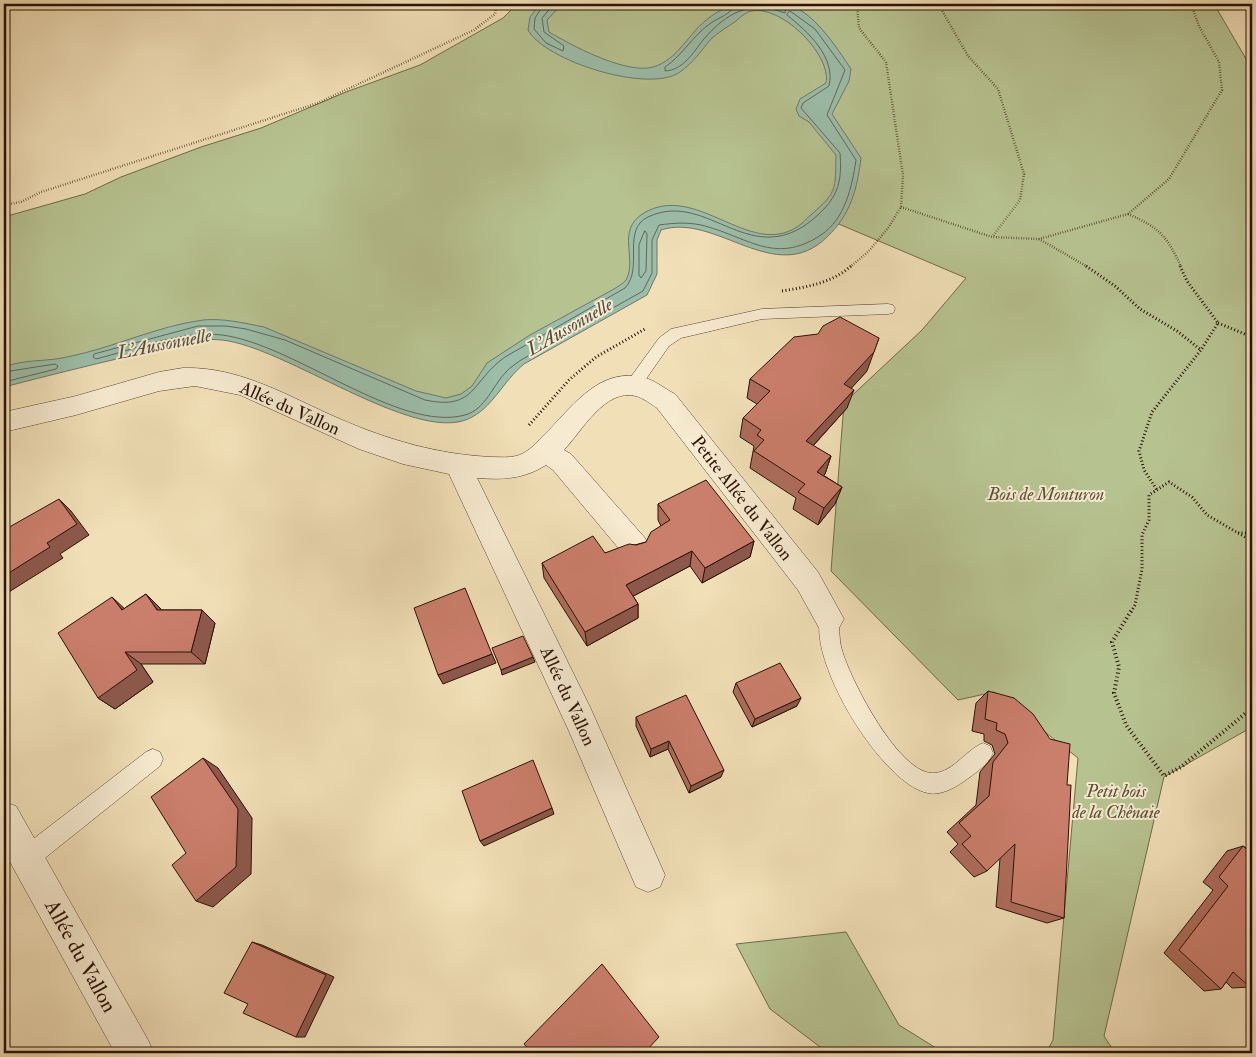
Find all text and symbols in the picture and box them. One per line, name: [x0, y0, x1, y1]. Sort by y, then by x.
water label: L'Aussonnelle: [521, 292, 617, 362]
water label: L'Aussonnelle: [114, 323, 214, 365]
street label: Allée du Vallon: [235, 376, 343, 441]
street label: Petite Allée du Vallon: [686, 431, 798, 565]
park label: Bois de Monturon: [987, 483, 1104, 506]
street label: Allée du Vallon: [534, 642, 601, 750]
park label: Petit bois de la Chênaie: [1071, 780, 1161, 824]
street label: Allée du Vallon: [38, 894, 123, 1018]

